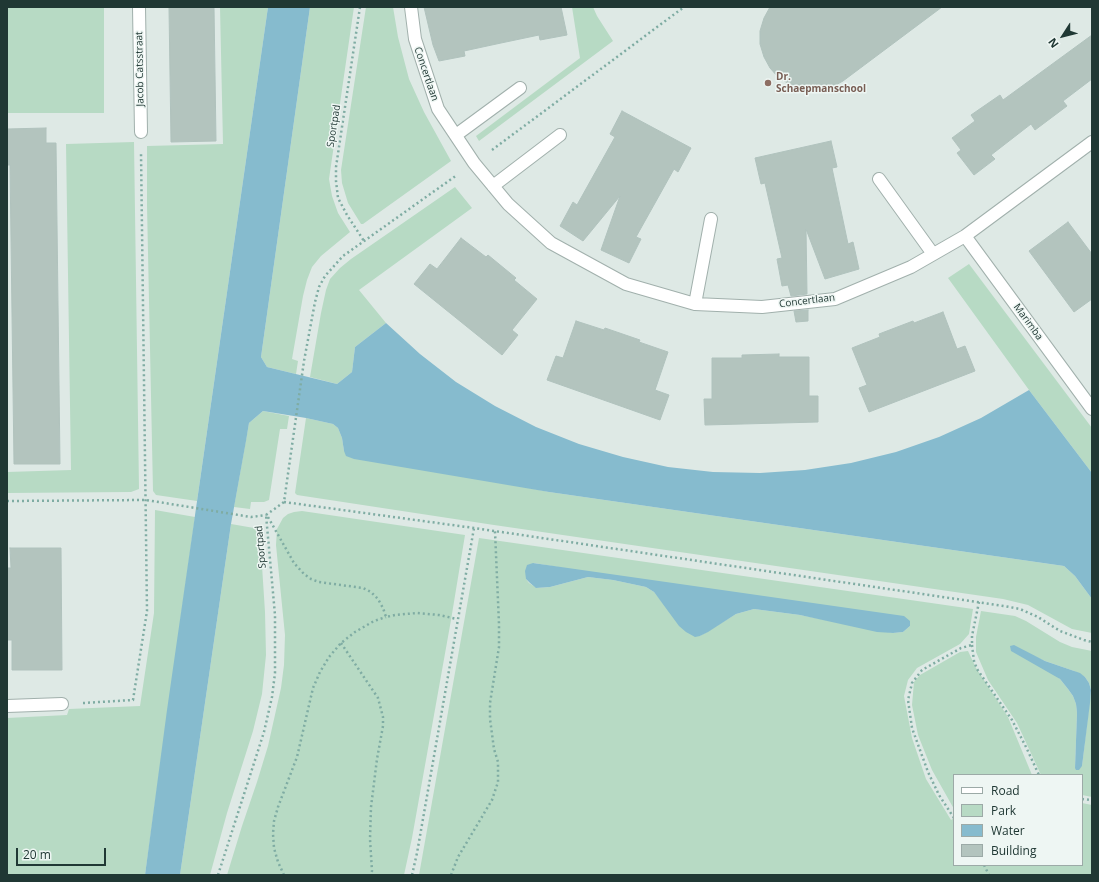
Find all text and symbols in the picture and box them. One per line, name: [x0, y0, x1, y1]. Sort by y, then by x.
north arrow: [1043, 16, 1083, 56]
street label: Jacob Catsstraat: [133, 31, 147, 107]
text: N: [1044, 35, 1062, 51]
street label: Concertlaan: [411, 45, 441, 103]
place label: Dr. Schaepmanschool: [776, 71, 866, 94]
marker: Dr. Schaepmanschool: [763, 78, 773, 88]
street label: Sportpad: [325, 104, 343, 148]
street label: Concertlaan: [778, 292, 836, 310]
street label: Marimba: [1011, 301, 1045, 343]
street label: Sportpad: [253, 525, 269, 569]
legend: [953, 774, 1083, 866]
text: Road: [991, 782, 1020, 799]
text: Park: [991, 802, 1016, 819]
text: Water: [991, 822, 1025, 839]
scale bar: [18, 840, 108, 866]
text: Building: [991, 842, 1036, 859]
text: 20 m: [23, 846, 51, 863]

